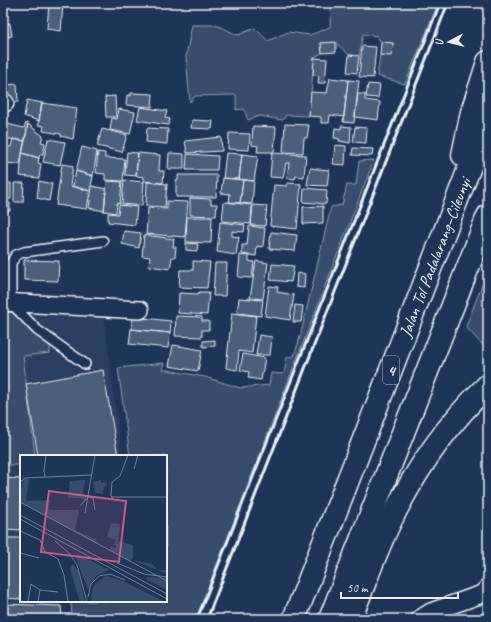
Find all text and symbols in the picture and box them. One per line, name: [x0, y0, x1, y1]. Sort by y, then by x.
north arrow: [429, 22, 469, 62]
text: U: [431, 37, 446, 47]
street label: Jalan Tol Padalarang–Cileunyi: [394, 173, 476, 341]
road number: 4: [383, 356, 399, 384]
inset map: [20, 455, 167, 602]
scale bar: [341, 574, 458, 600]
text: 50 m: [347, 580, 369, 596]

